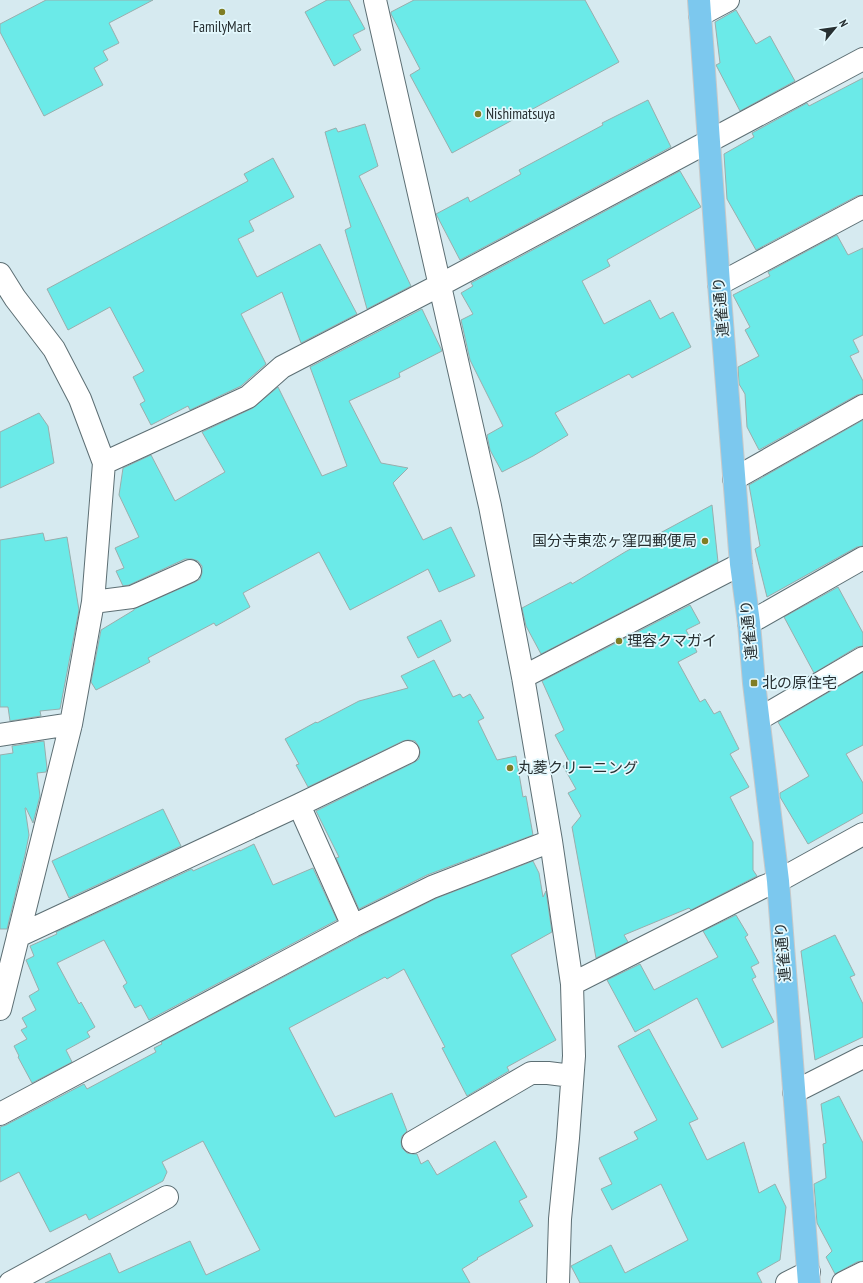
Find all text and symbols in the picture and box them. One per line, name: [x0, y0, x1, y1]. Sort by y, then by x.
marker: FamilyMart: [217, 7, 227, 17]
north arrow: [815, 8, 855, 48]
place label: FamilyMart: [193, 17, 251, 36]
text: N: [836, 17, 851, 29]
place label: Nishimatsuya: [486, 104, 555, 123]
marker: Nishimatsuya: [473, 109, 483, 119]
street label: 連雀通り: [708, 276, 733, 338]
place label: 国分寺東恋ヶ窪四郵便局: [532, 531, 697, 550]
marker: 国分寺東恋ヶ窪四郵便局: [700, 536, 710, 546]
street label: 連雀通り: [736, 599, 761, 661]
place label: 理容クマガイ: [627, 631, 717, 650]
marker: 理容クマガイ: [614, 636, 624, 646]
place label: 北の原住宅: [762, 673, 837, 692]
marker: 北の原住宅: [749, 678, 759, 688]
place label: 丸菱クリーニング: [518, 758, 638, 777]
marker: 丸菱クリーニング: [505, 763, 515, 773]
street label: 連雀通り: [770, 921, 795, 983]

